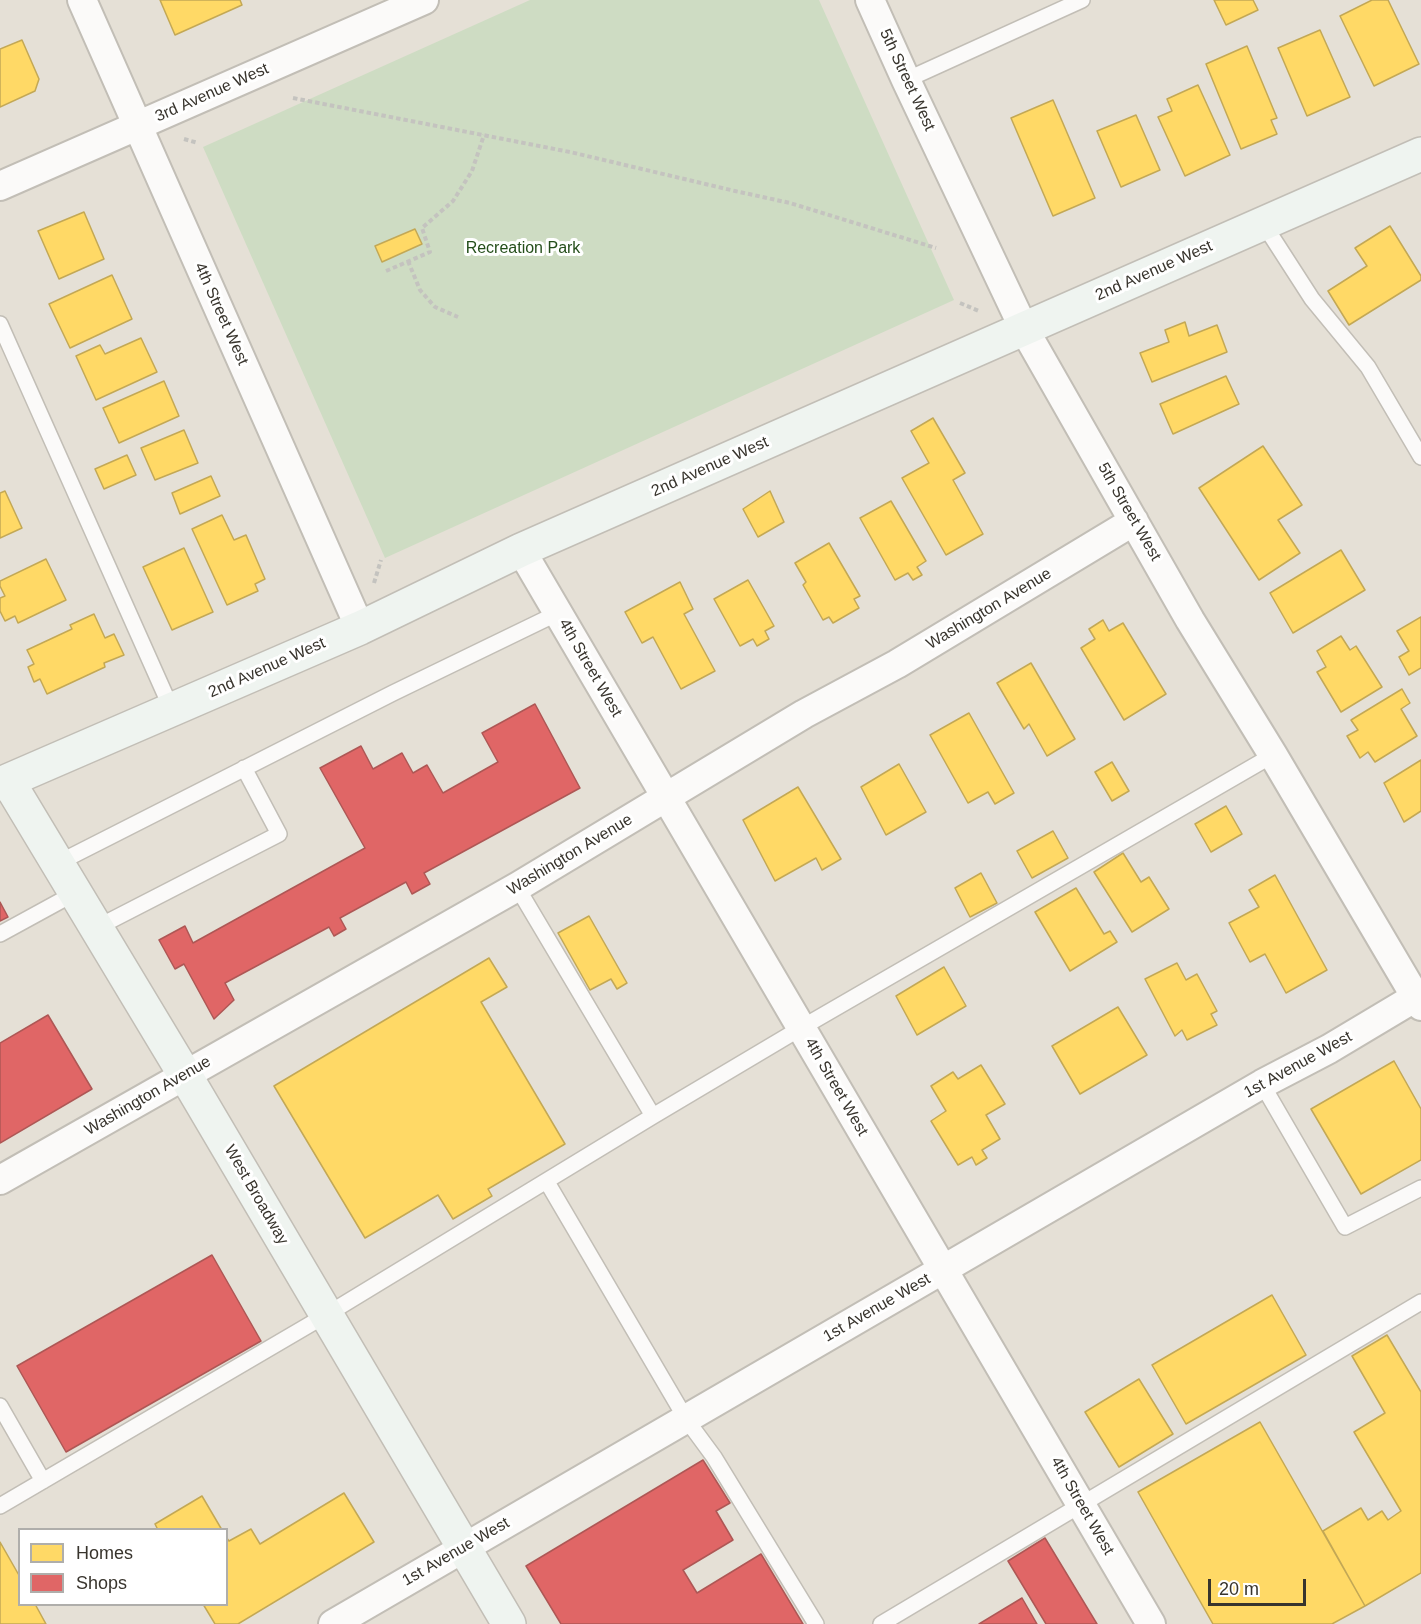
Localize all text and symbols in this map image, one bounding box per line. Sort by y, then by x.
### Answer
street label: 5th Street West [875,26,939,134]
street label: 3rd Avenue West [152,59,272,127]
street label: 2nd Avenue West [1093,237,1215,305]
park label: Recreation Park [466,239,580,259]
street label: 4th Street West [190,260,252,368]
street label: 2nd Avenue West [649,433,771,501]
street label: 5th Street West [1093,460,1165,564]
street label: Washington Avenue [923,564,1055,654]
street label: 4th Street West [554,616,626,720]
street label: 2nd Avenue West [206,634,328,702]
street label: Washington Avenue [504,810,636,900]
street label: 1st Avenue West [1241,1027,1355,1103]
street label: 4th Street West [800,1035,872,1139]
street label: Washington Avenue [82,1052,214,1140]
street label: West Broadway [220,1142,292,1248]
street label: 1st Avenue West [820,1270,934,1346]
street label: 4th Street West [1046,1454,1118,1558]
street label: 1st Avenue West [399,1514,513,1590]
legend [18,1528,228,1606]
text: Homes [76,1543,133,1563]
scale bar [1211,1567,1308,1605]
text: Shops [76,1573,127,1593]
text: 20 m [1219,1579,1259,1599]

